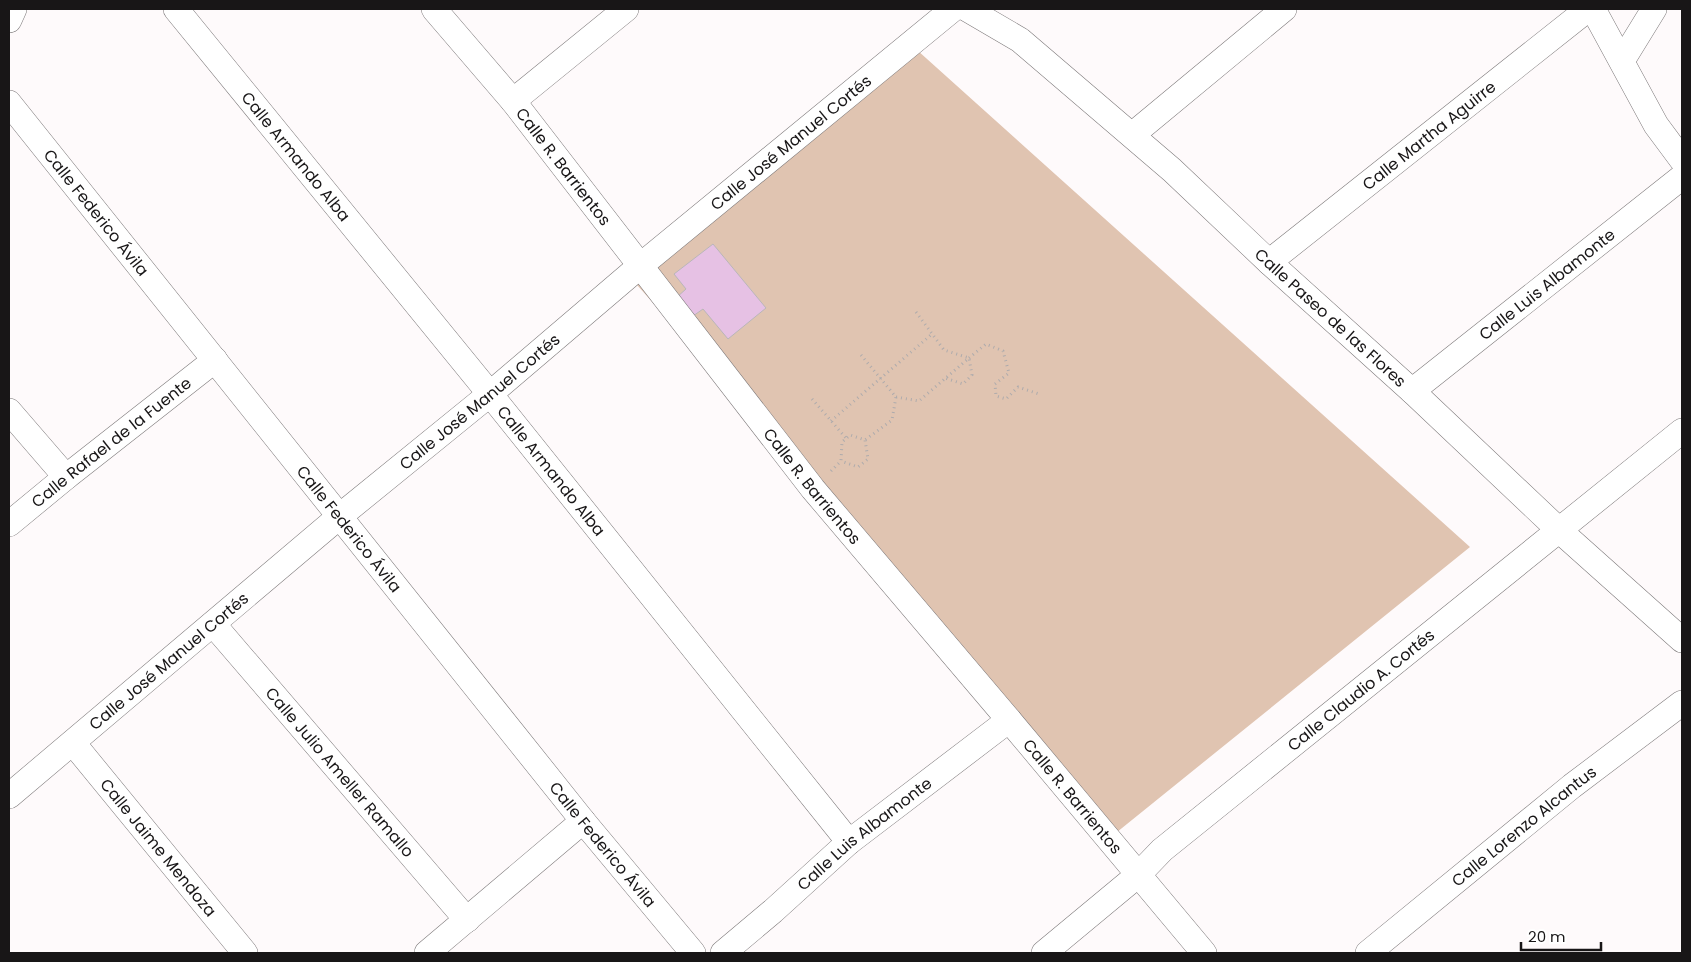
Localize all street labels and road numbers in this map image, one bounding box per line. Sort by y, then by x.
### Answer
street label: Calle José Manuel Cortés [705,69,876,215]
street label: Calle Martha Aguirre [1357,75,1501,195]
street label: Calle Armando Alba [236,86,356,226]
street label: Calle R. Barrientos [511,103,617,230]
street label: Calle Federico Ávila [39,144,154,281]
street label: Calle Luis Albamonte [1474,223,1620,345]
street label: Calle Paseo de las Flores [1250,243,1411,392]
street label: Calle José Manuel Cortés [394,328,565,475]
street label: Calle Rafael de la Fuente [26,371,196,513]
street label: Calle Armando Alba [492,400,611,541]
street label: Calle R. Barrientos [758,423,867,549]
street label: Calle Federico Ávila [291,460,407,597]
street label: Calle José Manuel Cortés [84,587,253,735]
street label: Calle Claudio A. Cortés [1282,623,1439,756]
street label: Calle Julio Ameller Ramallo [260,682,420,862]
street label: Calle R. Barrientos [1018,734,1128,859]
street label: Calle Lorenzo Alcantus [1446,760,1601,892]
street label: Calle Luis Albamonte [792,771,936,896]
street label: Calle Jaime Mendoza [95,773,222,921]
street label: Calle Federico Ávila [544,777,662,912]

